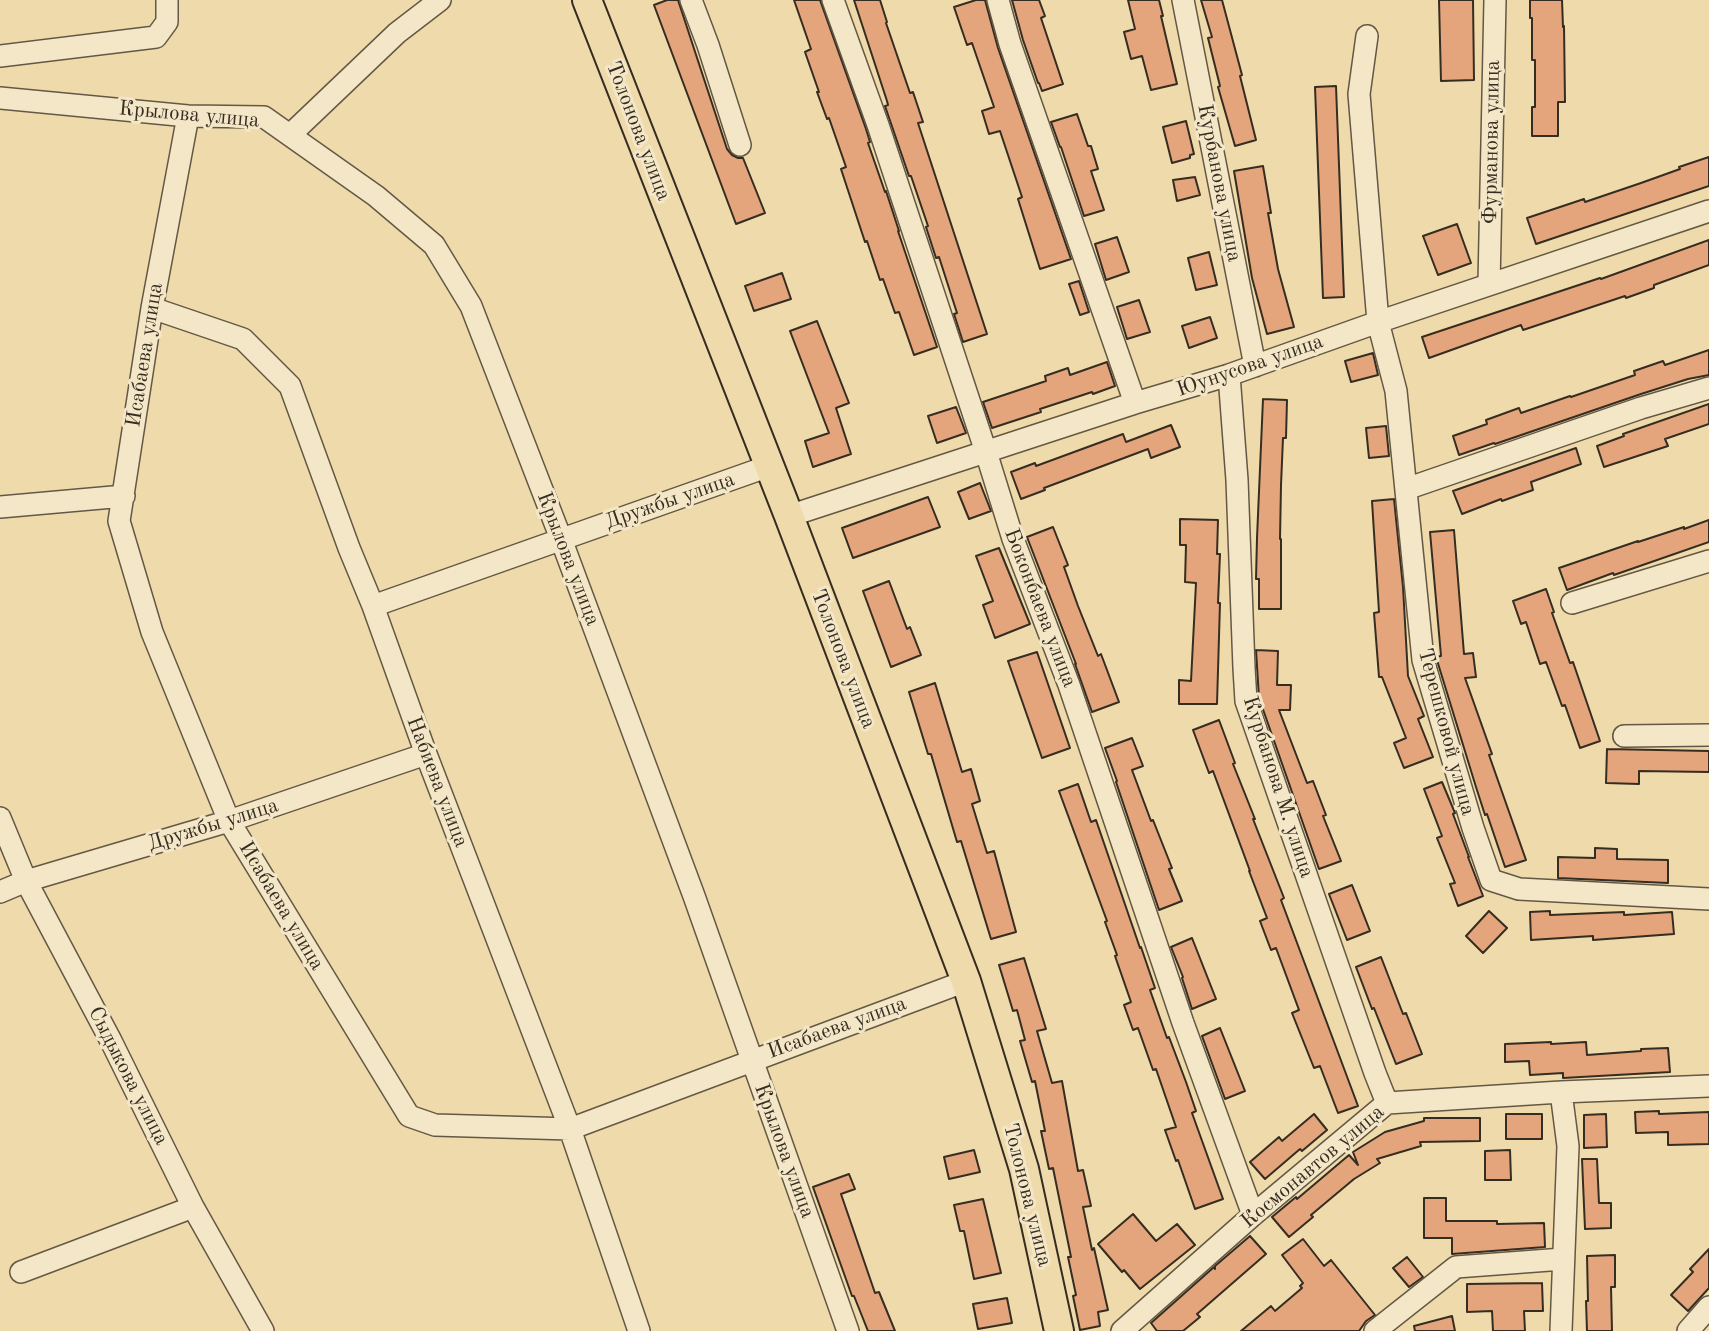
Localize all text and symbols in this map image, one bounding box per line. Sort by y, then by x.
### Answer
street label: Толонова улица [600,58,676,204]
street label: Фурманова улица [1478,60,1506,224]
street label: Крылова улица [118,96,260,134]
street label: Курбанова улица [1191,102,1247,264]
street label: Исабаева улица [121,281,169,429]
street label: Юунусова улица [1173,329,1327,403]
street label: Дружбы улица [602,467,738,535]
street label: Крылова улица [531,489,605,629]
street label: Боконбаева улица [998,525,1082,691]
street label: Толонова улица [805,586,881,732]
street label: Терешковой улица [1412,646,1480,818]
street label: Курбанова М. улица [1237,693,1319,881]
street label: Набиева улица [400,713,474,851]
street label: Дружбы улица [145,793,281,857]
street label: Исабаева улица [233,837,329,975]
street label: Исабаева улица [764,991,910,1065]
street label: Сыдыкова улица [82,1003,174,1149]
street label: Крылова улица [748,1080,820,1222]
street label: Космонавтов улица [1236,1100,1390,1234]
street label: Толонова улица [997,1121,1057,1269]

